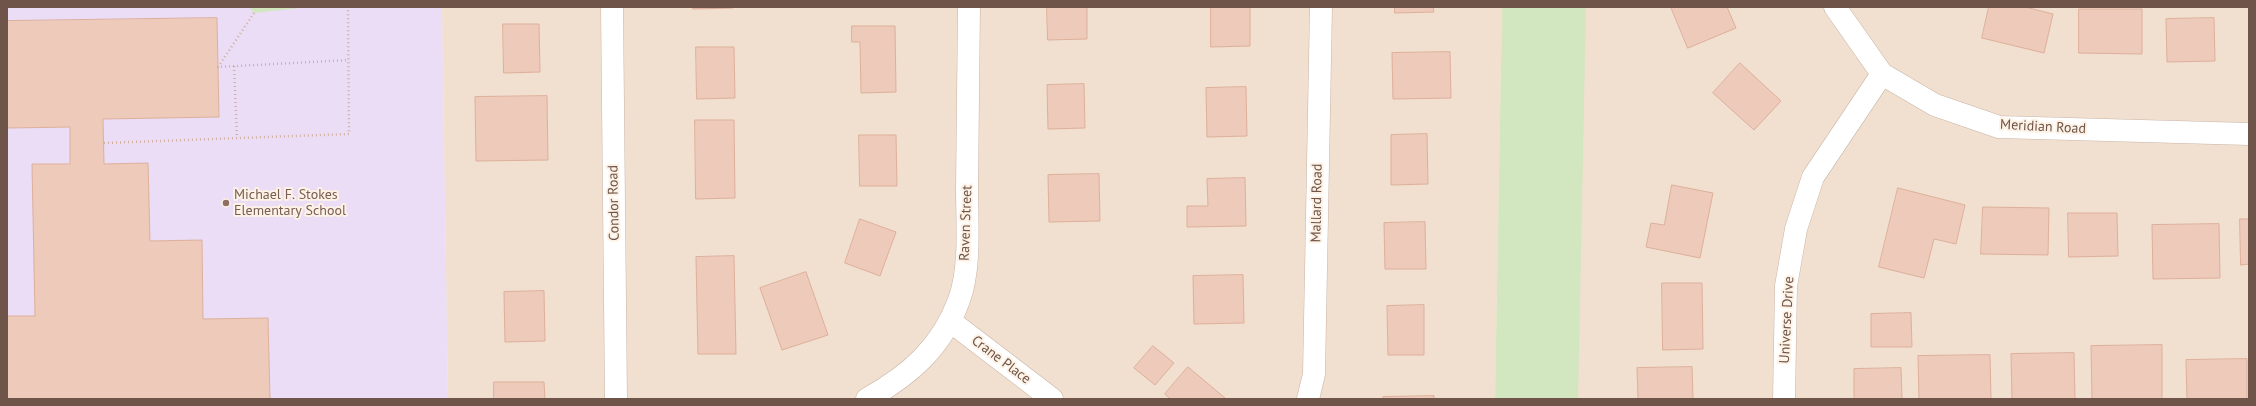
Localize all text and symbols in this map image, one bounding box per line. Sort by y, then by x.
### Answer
street label: Meridian Road [2000,116,2086,138]
street label: Mallard Road [1308,163,1326,243]
street label: Condor Road [605,165,623,241]
street label: Raven Street [956,185,976,261]
place label: Michael F. Stokes Elementary School [234,187,346,220]
marker: Michael F. Stokes Elementary School [221,198,231,208]
street label: Universe Drive [1776,276,1798,364]
street label: Crane Place [968,332,1034,388]

